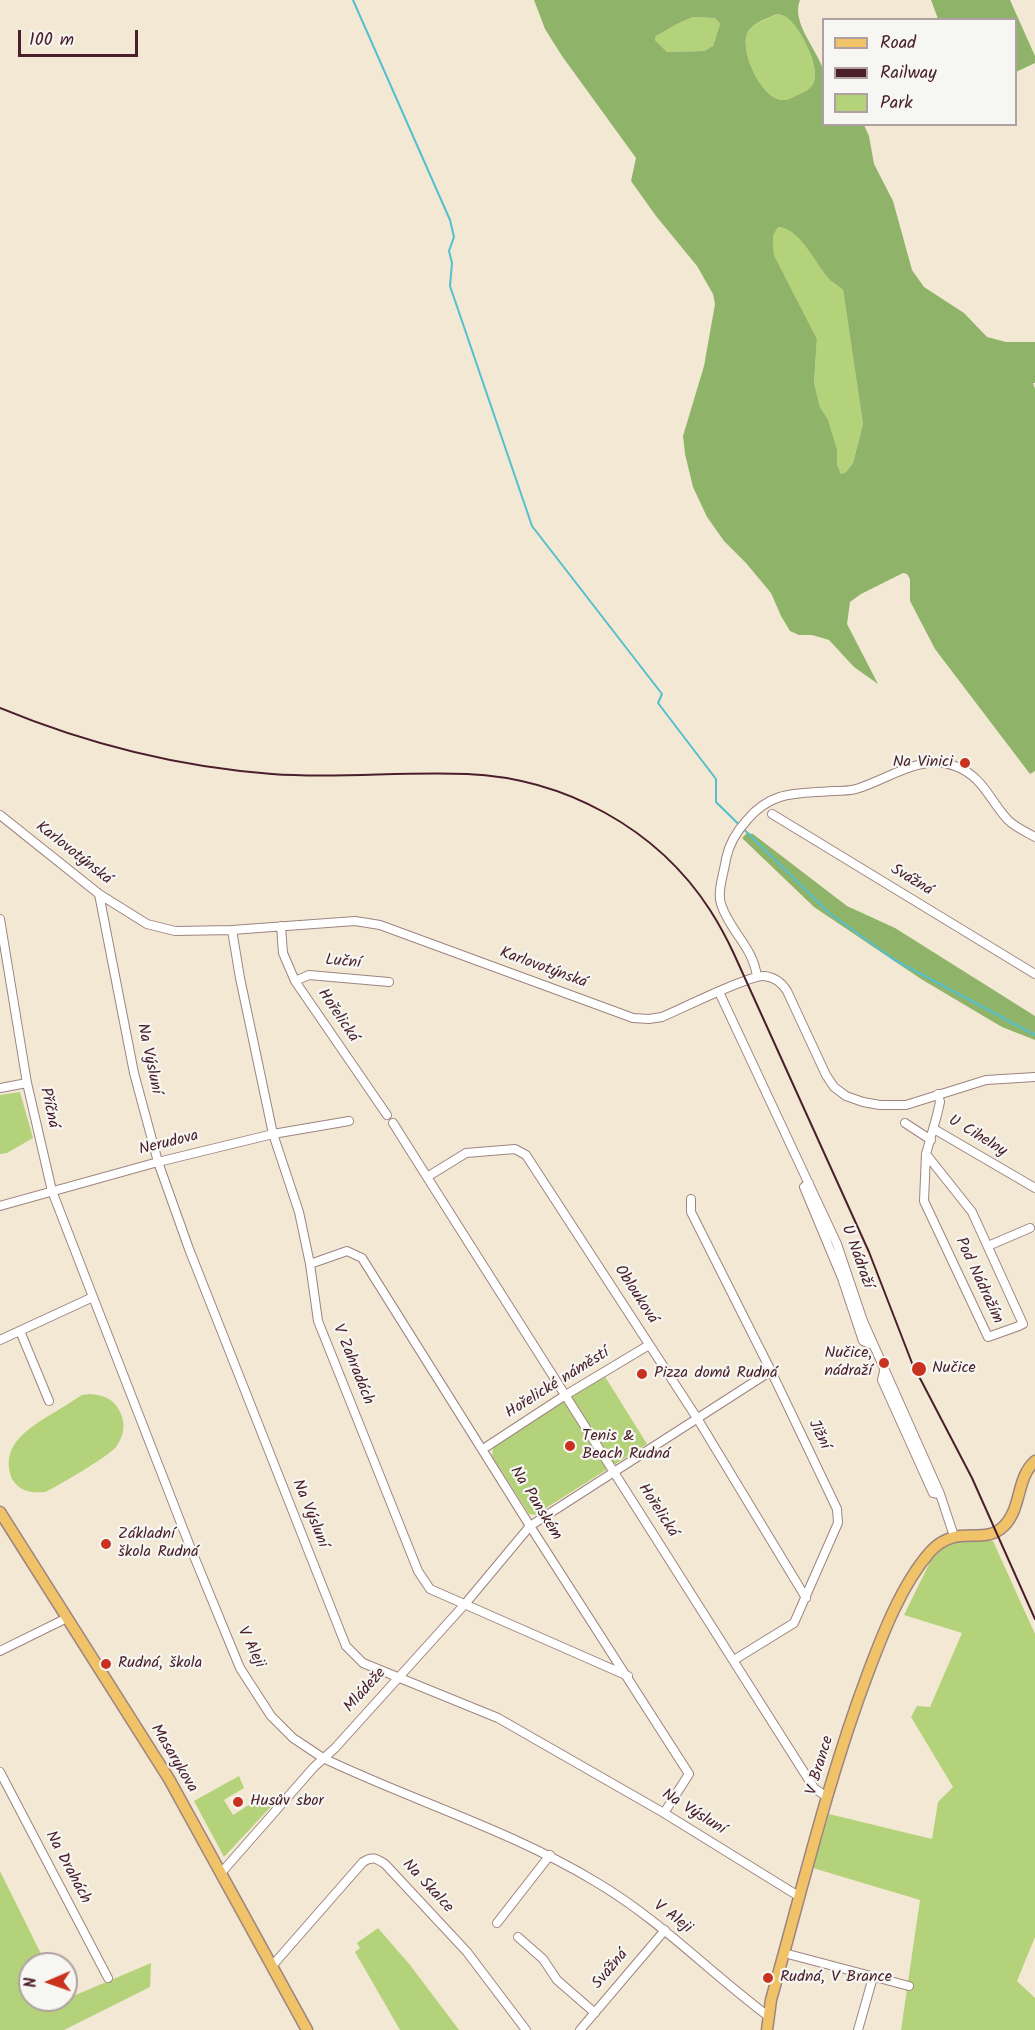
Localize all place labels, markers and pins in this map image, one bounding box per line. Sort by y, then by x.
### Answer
place label: Na Vinici [893,753,953,773]
marker: Na Vinici [958,756,972,770]
place label: Nučice, nádraží [824,1344,872,1382]
marker: Nučice, nádraží [877,1356,891,1370]
place label: Nučice [932,1359,976,1379]
marker: Nučice [910,1360,928,1378]
place label: Pizza domů Rudná [654,1364,778,1384]
marker: Pizza domů Rudná [635,1367,649,1381]
place label: Tenis & Beach Rudná [582,1427,670,1465]
marker: Tenis & Beach Rudná [563,1439,577,1453]
place label: Základní škola Rudná [118,1525,199,1563]
marker: Základní škola Rudná [99,1537,113,1551]
place label: Rudná, škola [118,1654,202,1674]
marker: Rudná, škola [99,1657,113,1671]
place label: Husův sbor [250,1792,324,1812]
marker: Husův sbor [231,1795,245,1809]
place label: Rudná, V Brance [780,1968,892,1988]
marker: Rudná, V Brance [761,1971,775,1985]

